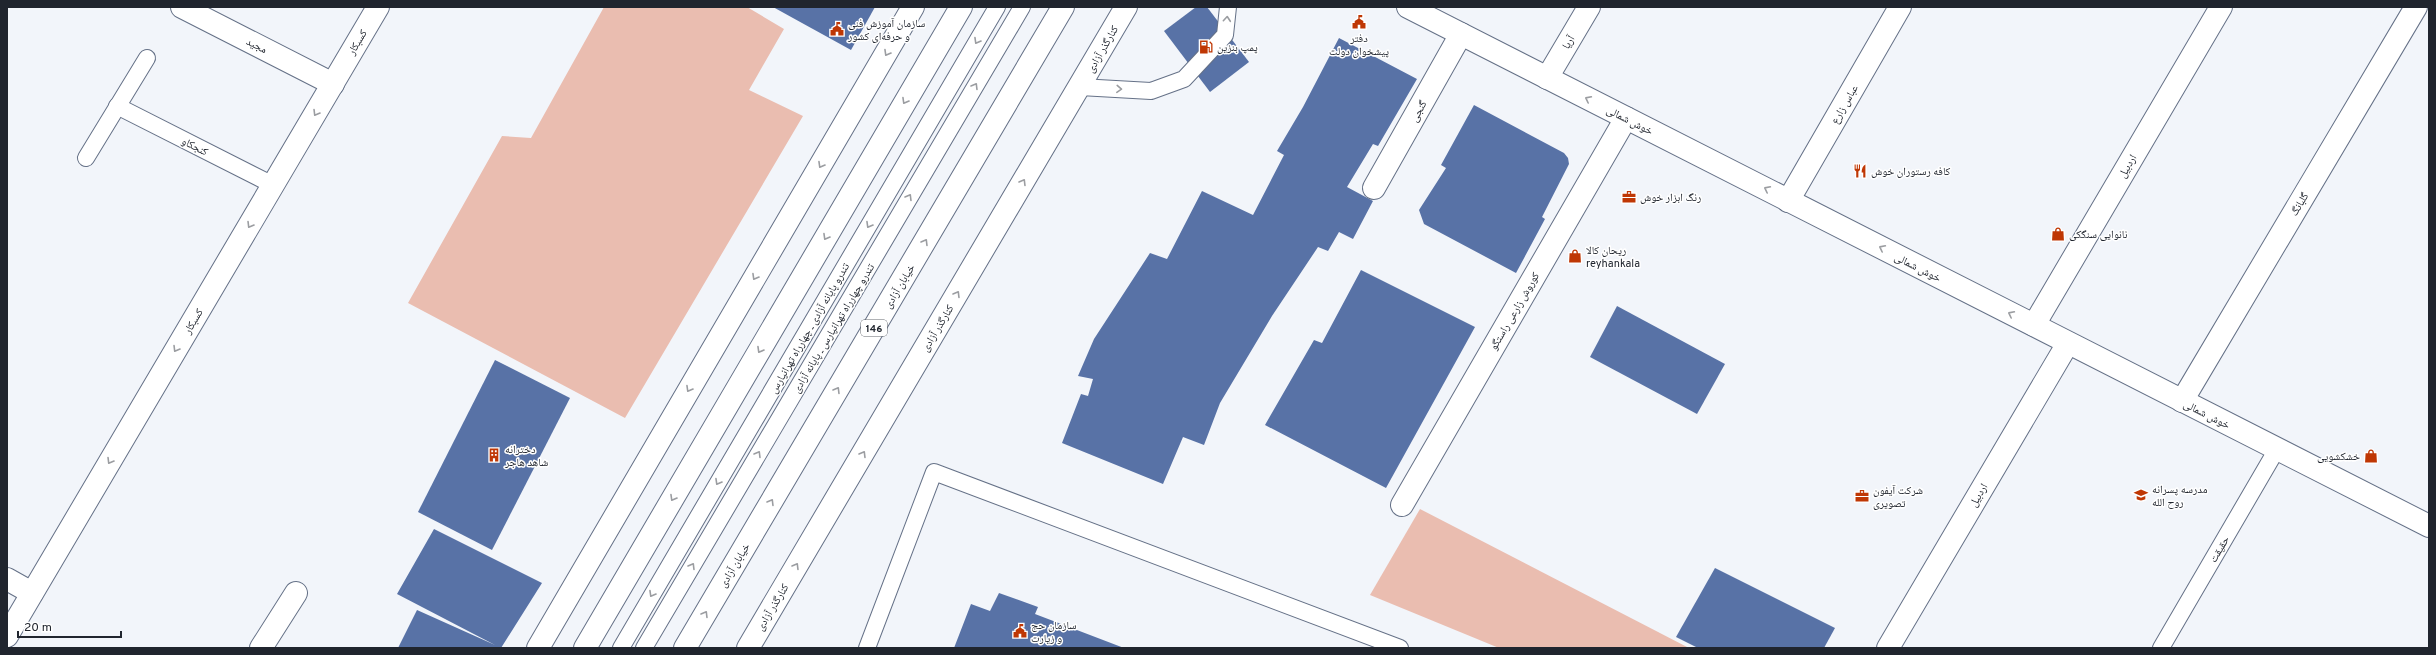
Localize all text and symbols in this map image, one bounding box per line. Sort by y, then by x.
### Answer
public building icon: دفتر پیشخوان دولت [1351,14,1367,30]
one-way arrow [1222,16,1231,22]
place label: سازمان آموزش فنی و حرفه‌ای کشور [847,17,925,44]
public building icon: سازمان آموزش فنی و حرفه‌ای کشور [829,21,845,37]
street label: کنارگذر آزادی [1084,23,1122,76]
street label: کسبکار [344,27,371,59]
place label: دفتر پیشخوان دولت [1329,32,1389,59]
street label: آریا [1559,33,1578,52]
street label: مجید [244,35,269,57]
one-way arrow [975,37,982,44]
fuel station icon: پمپ بنزین [1198,39,1214,55]
place label: پمپ بنزین [1217,41,1258,55]
one-way arrow [884,49,891,56]
one-way arrow [971,82,978,90]
street label: عباس زارع [1828,82,1862,127]
one-way arrow [1116,85,1122,94]
one-way arrow [1585,96,1593,104]
one-way arrow [903,97,910,104]
street label: گنجی [1407,98,1431,125]
street label: خوش شمالی [1604,103,1655,139]
one-way arrow [313,109,320,116]
street label: کنجکاو [179,134,211,160]
street label: اردبیل [2116,152,2140,181]
one-way arrow [818,161,825,168]
restaurant icon: کافه رستوران خوش [1852,163,1868,179]
place label: کافه رستوران خوش [1871,165,1951,179]
one-way arrow [1019,179,1026,186]
one-way arrow [1763,187,1771,194]
office icon: رنگ ابزار خوش [1621,189,1637,205]
street label: گلبانگ [2287,190,2312,219]
place label: رنگ ابزار خوش [1640,191,1701,205]
one-way arrow [905,194,912,202]
one-way arrow [247,221,254,228]
one-way arrow [866,221,873,228]
shop icon: نانوایی سنگکی [2050,226,2066,242]
place label: نانوایی سنگکی [2069,228,2128,242]
one-way arrow [823,233,830,240]
one-way arrow [920,239,927,246]
place label: ریحان کالا reyhankala [1586,244,1640,271]
one-way arrow [1879,246,1887,253]
shop icon: ریحان کالا reyhankala [1567,248,1583,264]
street label: خوش شمالی [1892,250,1943,286]
street label: تندرو پایانه آزادی ـ چهارراه تهرانپارس [767,260,853,396]
street label: تندرو چهارراه تهرانپارس ـ پایانه آزادی [790,261,878,396]
street label: خیابان آزادی [881,262,919,311]
street label: کوروش زارعی راستگو [1487,270,1543,353]
one-way arrow [753,273,760,280]
one-way arrow [953,291,960,298]
street label: کنارگذر آزادی [918,302,958,355]
street label: کسبکار [180,306,207,338]
one-way arrow [2008,311,2015,318]
road number: 146 [861,320,887,336]
one-way arrow [174,345,181,352]
one-way arrow [757,346,764,353]
one-way arrow [687,385,694,392]
one-way arrow [833,387,840,395]
street label: خوش شمالی [2181,397,2232,433]
place label: دخترانه شاهد هاجر [504,443,548,470]
building icon: دخترانه شاهد هاجر [486,447,502,463]
shop icon: خشکشویی [2363,448,2379,464]
place label: خشکشویی [2317,450,2360,464]
one-way arrow [753,451,760,458]
one-way arrow [858,451,865,458]
one-way arrow [108,457,115,464]
one-way arrow [716,478,723,485]
street label: اردبیل [1967,481,1991,510]
place label: مدرسه پسرانه روح الله [2152,483,2207,510]
place label: شرکت آیفون تصویری [1873,484,1923,511]
school or university icon: مدرسه پسرانه روح الله [2133,487,2149,503]
office icon: شرکت آیفون تصویری [1854,488,1870,504]
one-way arrow [670,494,677,501]
one-way arrow [767,499,774,506]
street label: حقیقت [2207,534,2233,565]
street label: خیابان آزادی [716,541,754,590]
one-way arrow [687,563,694,570]
one-way arrow [792,563,799,570]
street label: کنارگذر آزادی [753,581,793,634]
one-way arrow [650,590,657,597]
one-way arrow [700,611,708,618]
scale bar [18,613,121,639]
place label: سازمان حج و زیارت [1031,619,1076,646]
text: 20 m [24,620,52,636]
public building icon: سازمان حج و زیارت [1012,623,1028,639]

